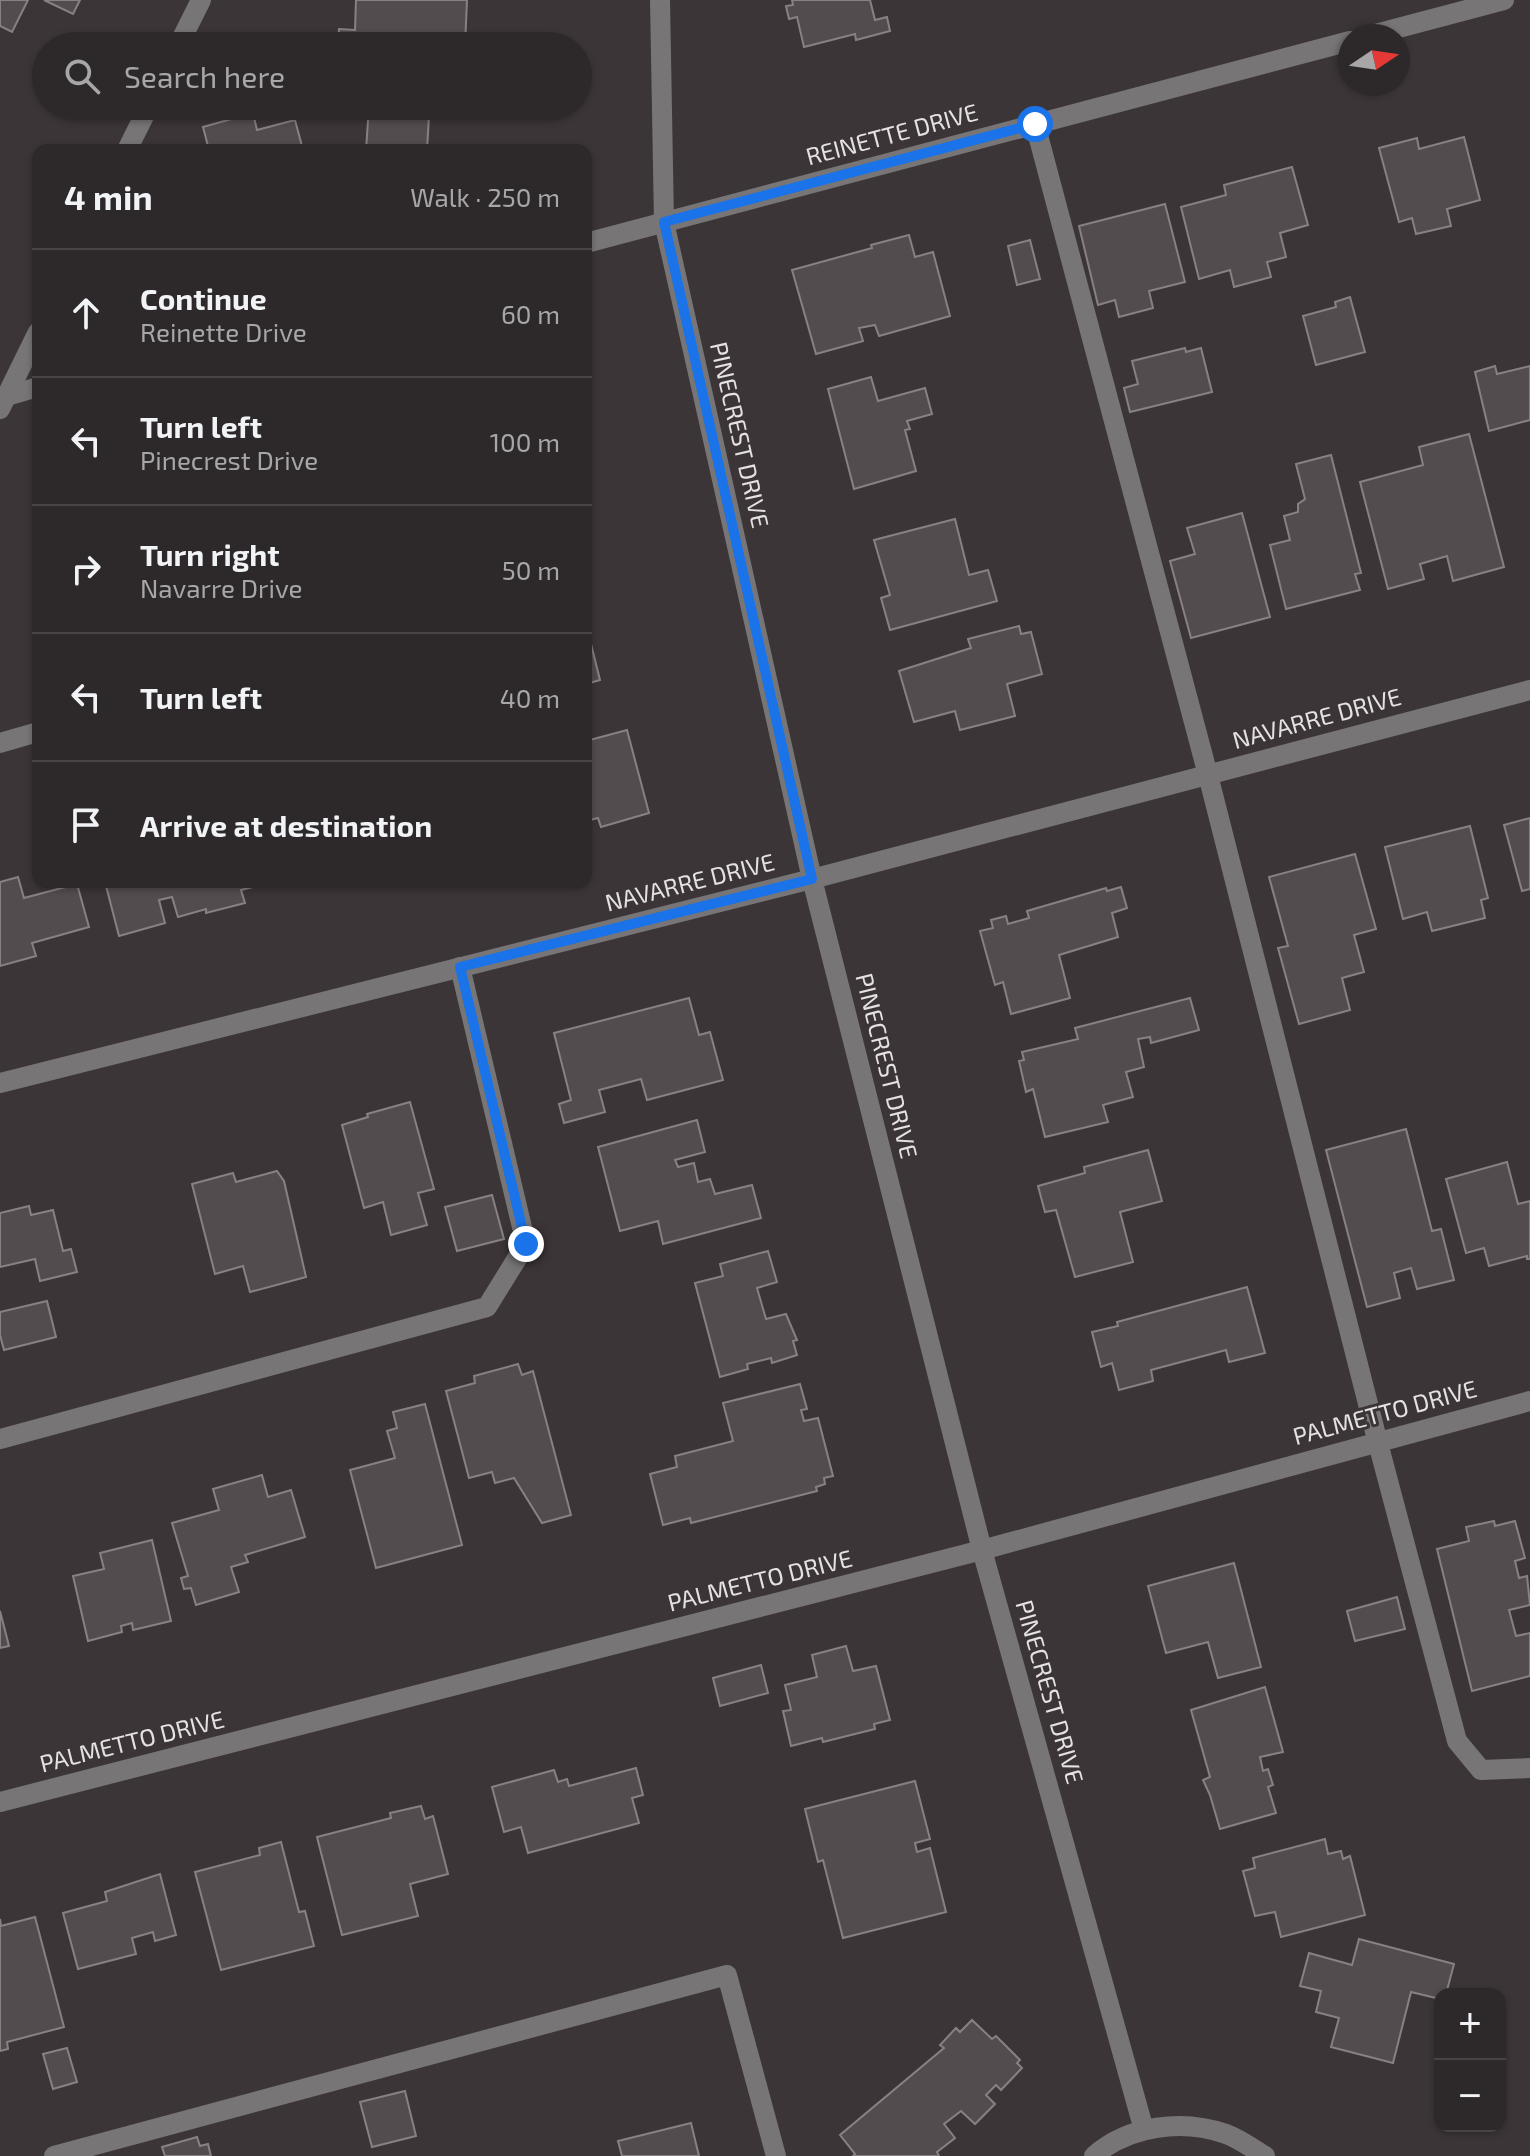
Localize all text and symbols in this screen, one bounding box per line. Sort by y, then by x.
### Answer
north arrow [1338,24,1410,96]
search box [32,32,592,120]
icon: search [60,54,104,98]
text: Search here [124,58,285,94]
street label: REINETTE DRIVE [803,97,981,170]
route start [1017,106,1053,142]
text: 4 min [64,176,153,217]
text: Walk · 250 m [410,181,560,212]
text: Continue [140,280,267,316]
icon: ahead [64,291,108,335]
text: 60 m [501,298,560,329]
text: Reinette Drive [140,316,307,347]
street label: PINECREST DRIVE [705,339,776,530]
text: Turn left [140,408,262,444]
icon: left [64,419,108,463]
text: 100 m [490,426,560,457]
text: Pinecrest Drive [140,444,318,475]
text: Turn right [140,536,280,572]
icon: right [64,547,108,591]
text: 50 m [502,554,560,585]
text: Navarre Drive [140,572,303,603]
icon: left [64,675,108,719]
text: Turn left [140,679,262,715]
street label: NAVARRE DRIVE [1229,681,1404,754]
text: 40 m [500,682,560,713]
icon: arrive [64,803,108,847]
text: Arrive at destination [140,807,432,843]
street label: NAVARRE DRIVE [602,847,777,917]
street label: PINECREST DRIVE [850,970,924,1161]
route end [508,1226,544,1262]
street label: PALMETTO DRIVE [1290,1373,1480,1450]
street label: PALMETTO DRIVE [664,1543,855,1616]
street label: PINECREST DRIVE [1010,1596,1091,1787]
street label: PALMETTO DRIVE [36,1704,227,1777]
map controls [1434,1988,1506,2132]
button: + [1434,1988,1506,2060]
button: − [1434,2060,1506,2132]

